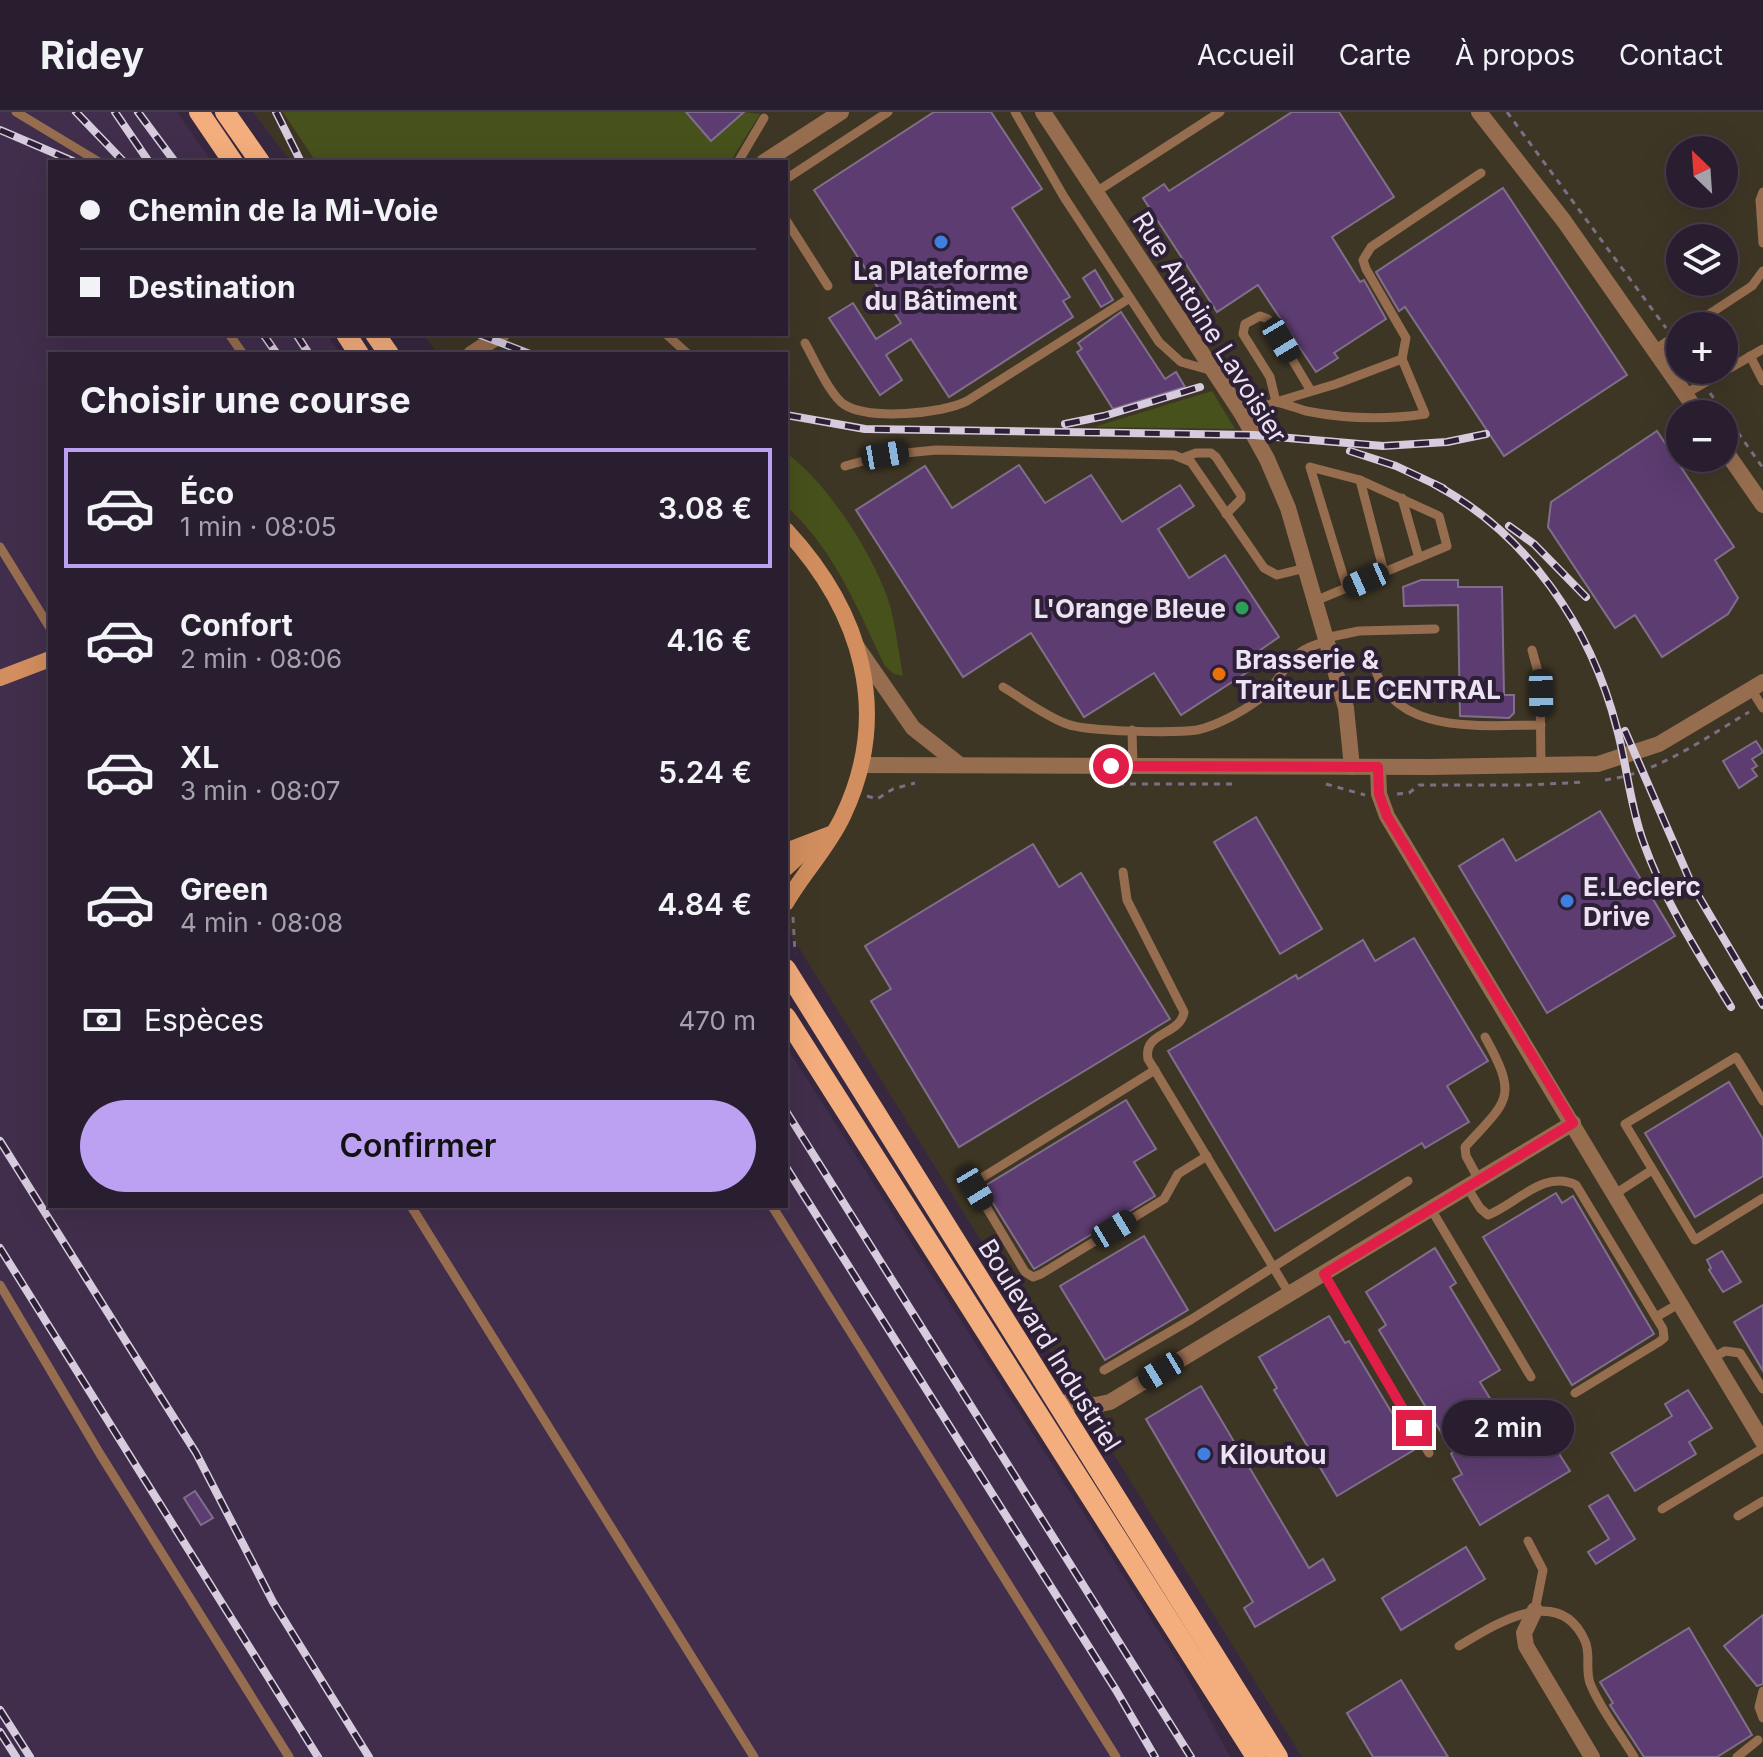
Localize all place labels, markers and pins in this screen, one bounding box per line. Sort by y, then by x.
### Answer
marker: La Plateforme du Bâtiment [932,233,950,251]
place label: La Plateforme du Bâtiment [853,255,1029,316]
place label: L'Orange Bleue [1034,593,1226,624]
marker: L'Orange Bleue [1233,599,1251,617]
place label: Brasserie & Traiteur LE CENTRAL [1235,644,1501,705]
marker: Brasserie & Traiteur LE CENTRAL [1210,665,1228,683]
place label: E.Leclerc Drive [1583,871,1701,932]
marker: E.Leclerc Drive [1558,892,1576,910]
place label: Kiloutou [1220,1439,1327,1470]
marker: Kiloutou [1195,1445,1213,1463]

